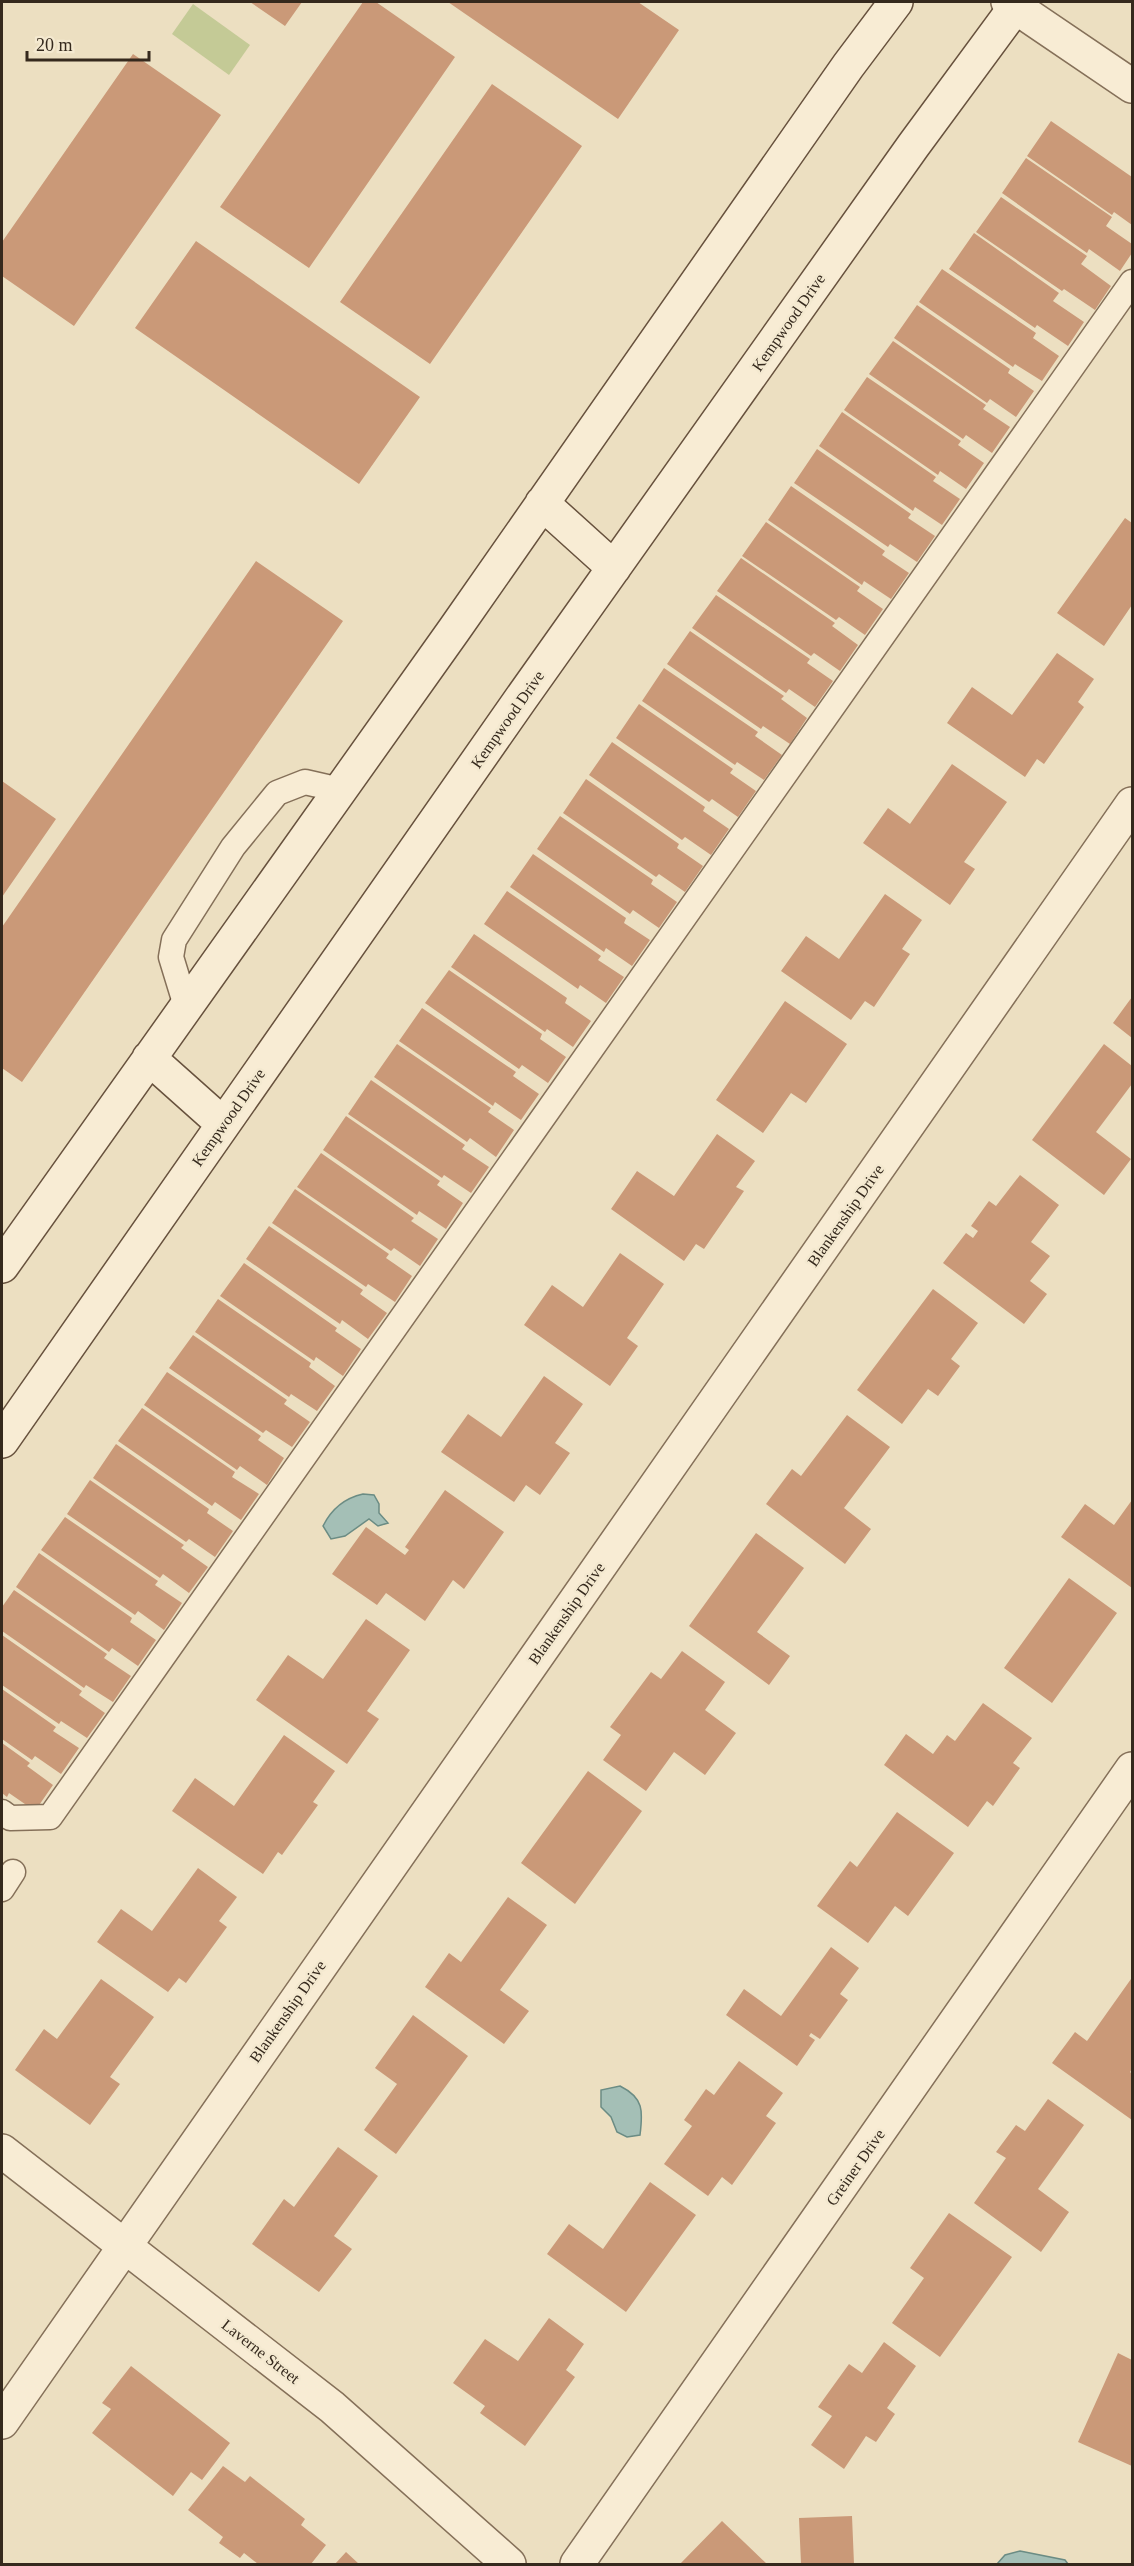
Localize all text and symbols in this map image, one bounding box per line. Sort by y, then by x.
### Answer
scale bar [27,24,148,62]
text: 20 m [36,35,73,55]
street label: Kempwood Drive [748,270,829,375]
street label: Kempwood Drive [467,667,548,772]
street label: Kempwood Drive [188,1065,269,1170]
street label: Blankenship Drive [804,1161,888,1270]
street label: Blankenship Drive [525,1559,609,1668]
street label: Blankenship Drive [246,1957,330,2066]
street label: Greiner Drive [823,2126,888,2209]
street label: Laverne Street [219,2316,303,2387]

